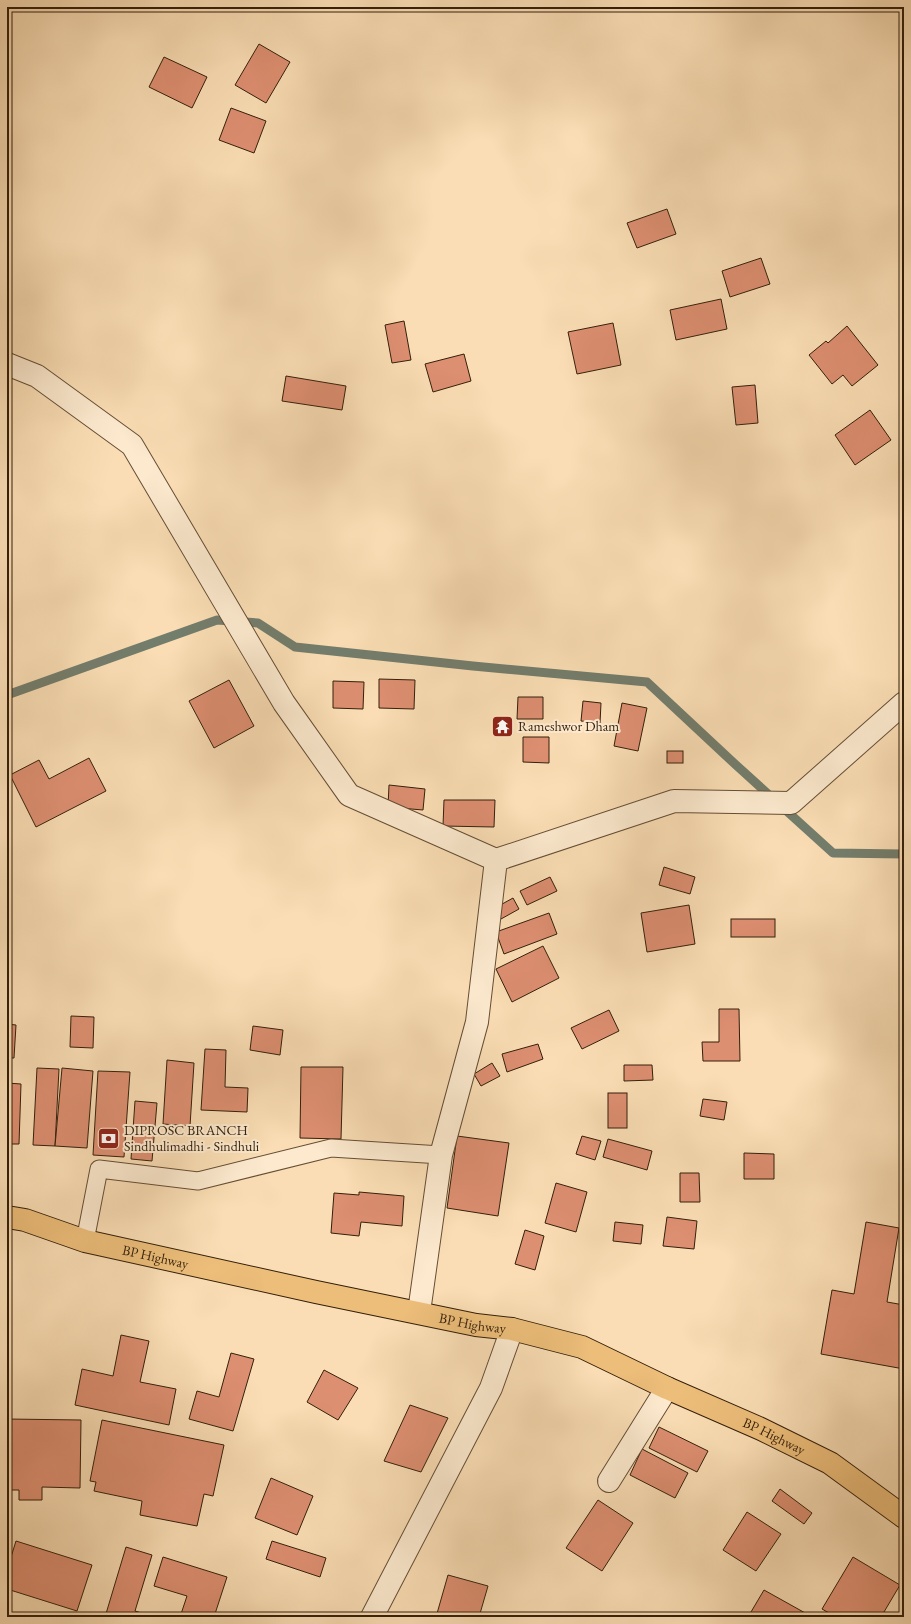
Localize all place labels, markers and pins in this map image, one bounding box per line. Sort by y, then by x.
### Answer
temple icon: Rameshwor Dham [489,713,515,739]
place label: Rameshwor Dham [518,717,619,735]
place label: DIPROSC BRANCH Sindhulimadhi - Sindhuli [124,1121,260,1155]
bank icon: DIPROSC BRANCH Sindhulimadhi - Sindhuli [95,1125,121,1151]

